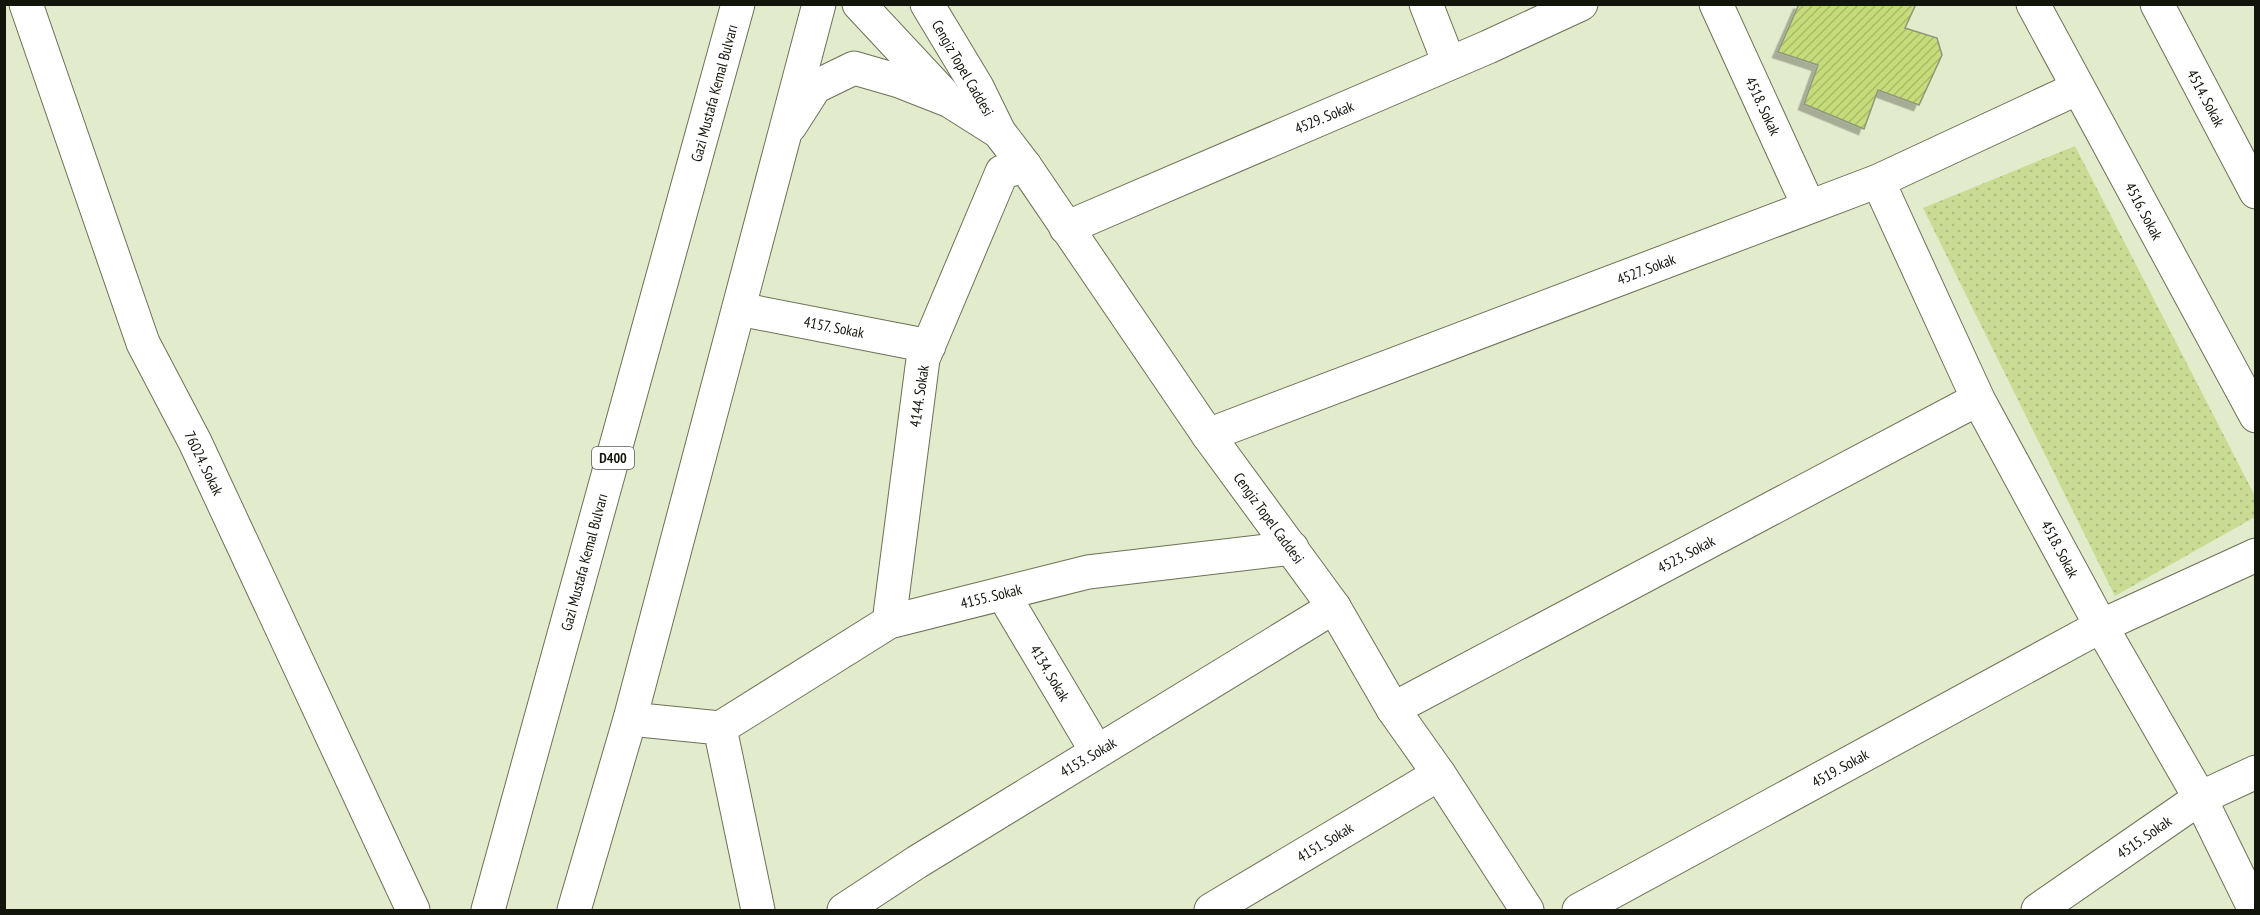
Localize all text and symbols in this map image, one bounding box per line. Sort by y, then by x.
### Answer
street label: Cengiz Topel Caddesi [928,16,998,120]
street label: Gazi Mustafa Kemal Bulvarı [687,22,741,164]
street label: 4514. Sokak [2183,66,2229,130]
street label: 4518. Sokak [1741,74,1785,138]
street label: 4529. Sokak [1292,96,1357,138]
street label: 4516. Sokak [2121,179,2167,243]
street label: 4527. Sokak [1614,249,1678,289]
street label: 4157. Sokak [802,312,866,342]
street label: 4144. Sokak [905,364,933,428]
street label: 76024. Sokak [180,428,228,498]
road number: D400 [592,447,634,469]
street label: Cengiz Topel Caddesi [1230,469,1308,567]
street label: Gazi Mustafa Kemal Bulvarı [557,491,611,633]
street label: 4518. Sokak [2037,517,2083,581]
street label: 4523. Sokak [1654,531,1718,577]
street label: 4155. Sokak [958,579,1024,613]
street label: 4134. Sokak [1026,641,1074,705]
street label: 4153. Sokak [1056,733,1120,781]
street label: 4519. Sokak [1808,744,1872,791]
street label: 4515. Sokak [2113,811,2175,863]
street label: 4151. Sokak [1293,818,1357,866]

